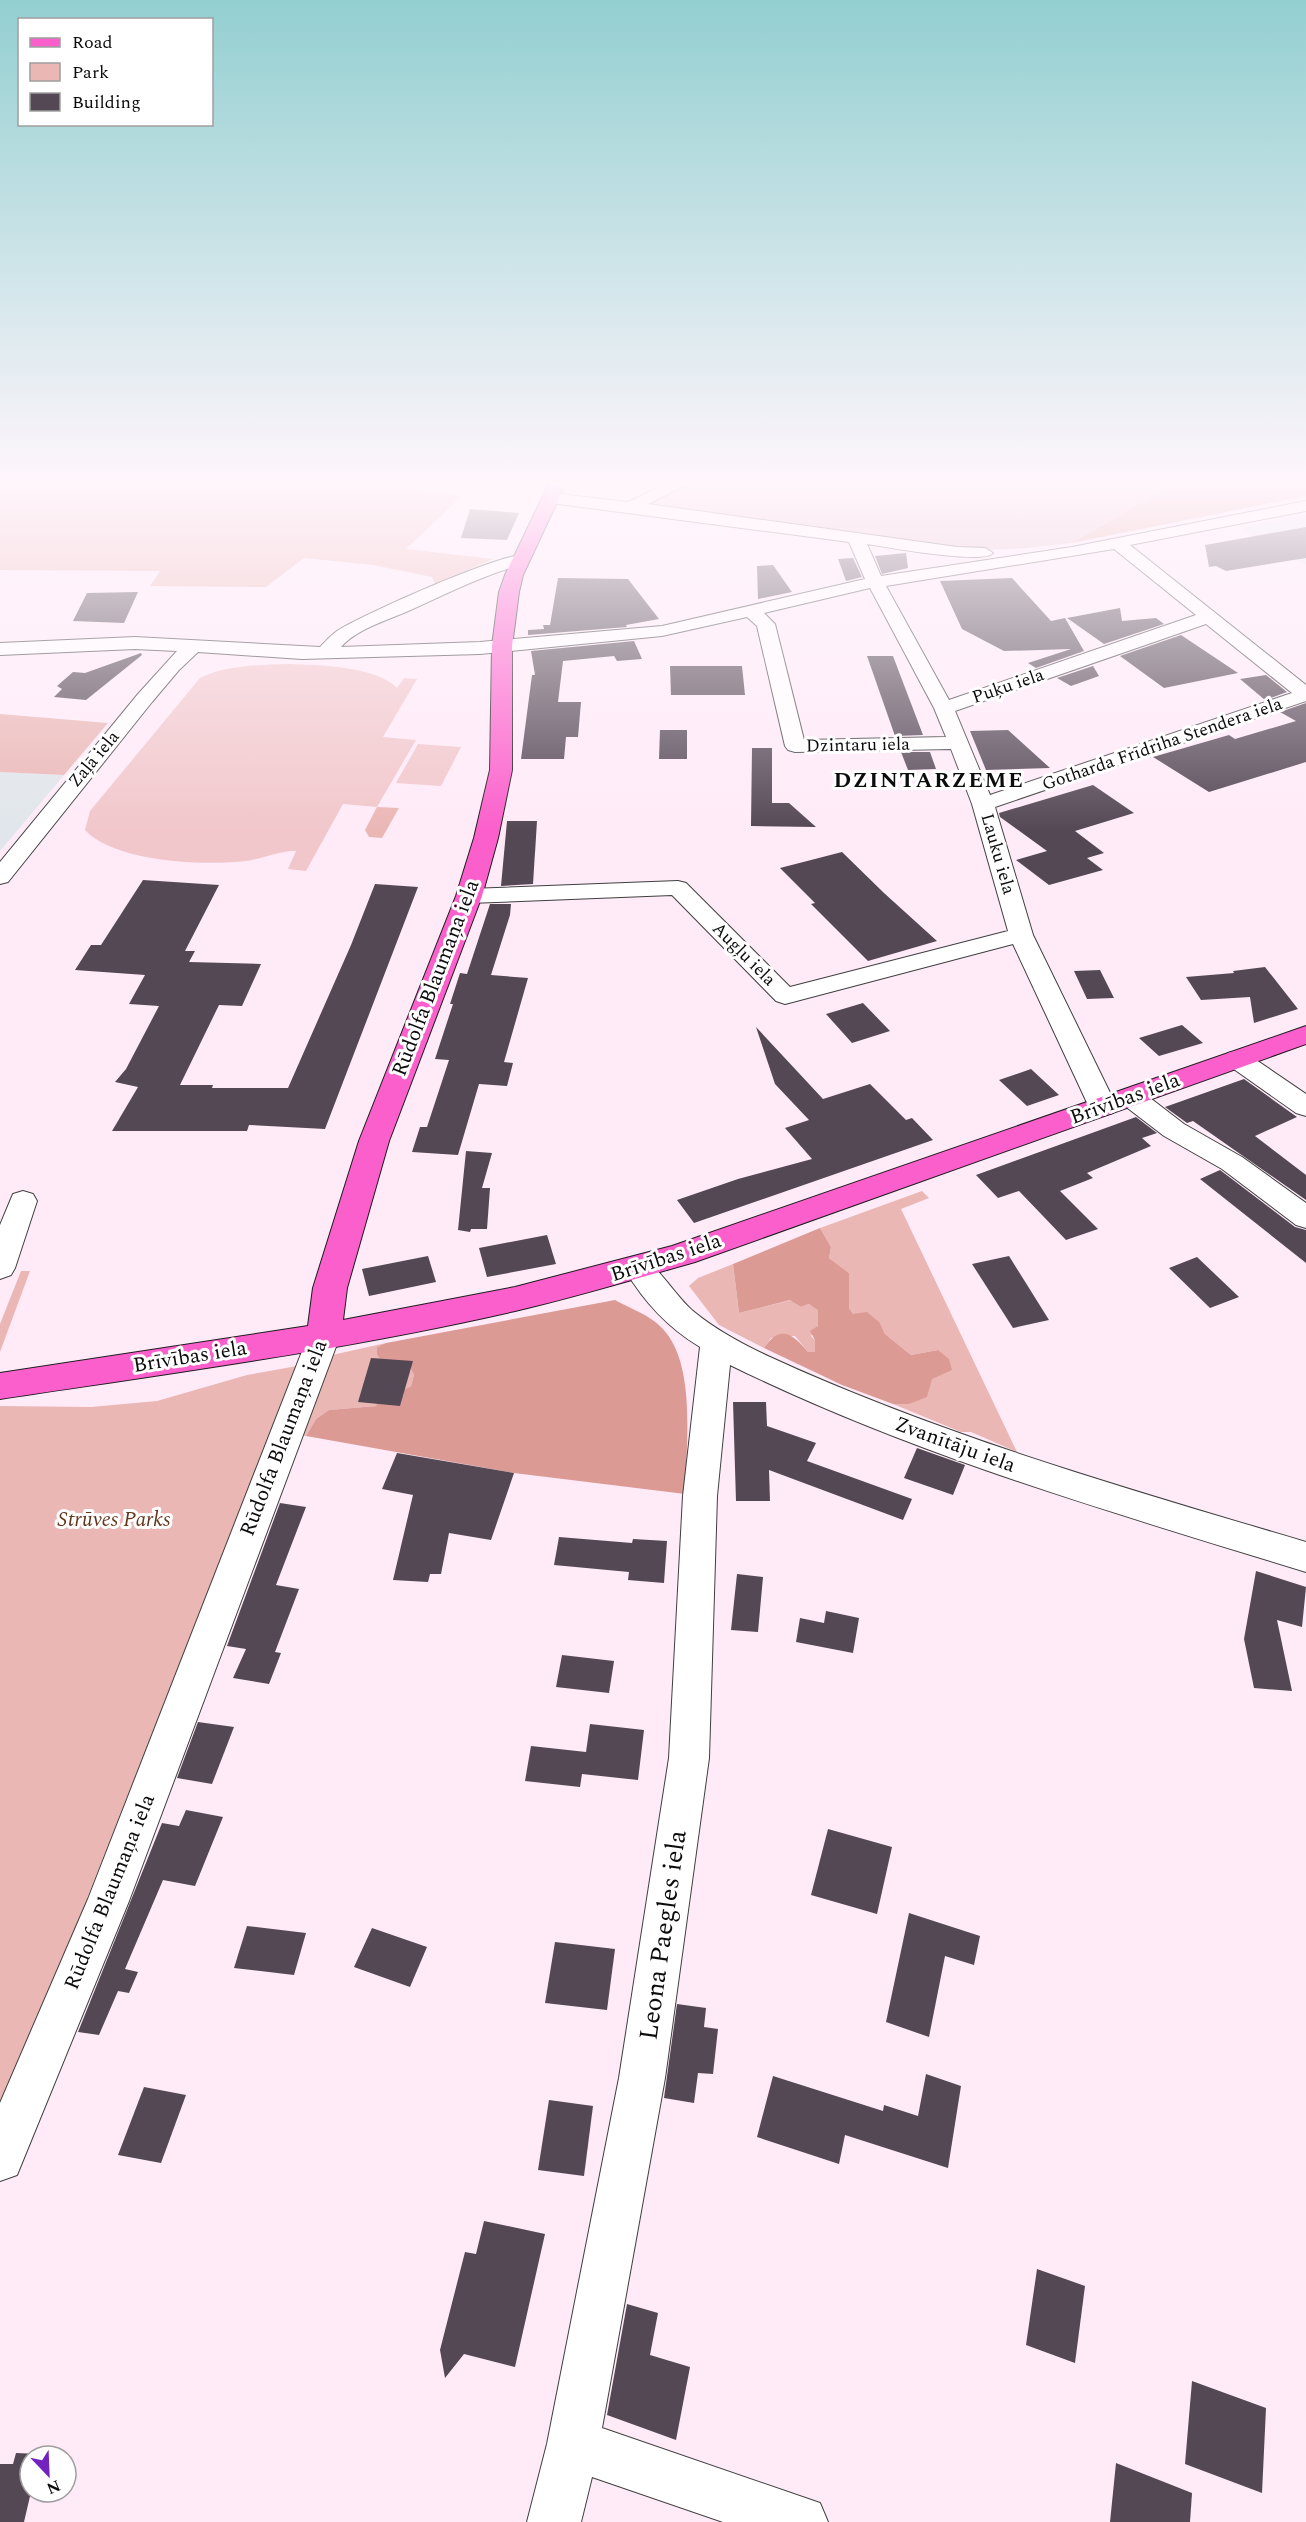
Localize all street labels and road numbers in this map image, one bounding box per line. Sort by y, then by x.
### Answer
street label: Puķu iela [968,661,1048,711]
street label: Gotharda Frīdriha Stendera iela [1038,690,1286,798]
street label: Zaļā iela [62,724,126,793]
street label: Dzintaru iela [806,731,910,759]
street label: Lauku iela [974,810,1022,898]
street label: Rūdolfa Blaumaņa iela [384,874,489,1081]
street label: Augļu iela [706,916,782,992]
street label: Brīvības iela [1065,1064,1185,1134]
street label: Brīvības iela [606,1225,726,1291]
street label: Brīvības iela [131,1332,250,1382]
street label: Rūdolfa Blaumaņa iela [232,1334,337,1541]
street label: Zvanītāju iela [890,1408,1021,1482]
street label: Rūdolfa Blaumaņa iela [56,1789,164,1995]
street label: Leona Paegles iela [628,1827,698,2043]

